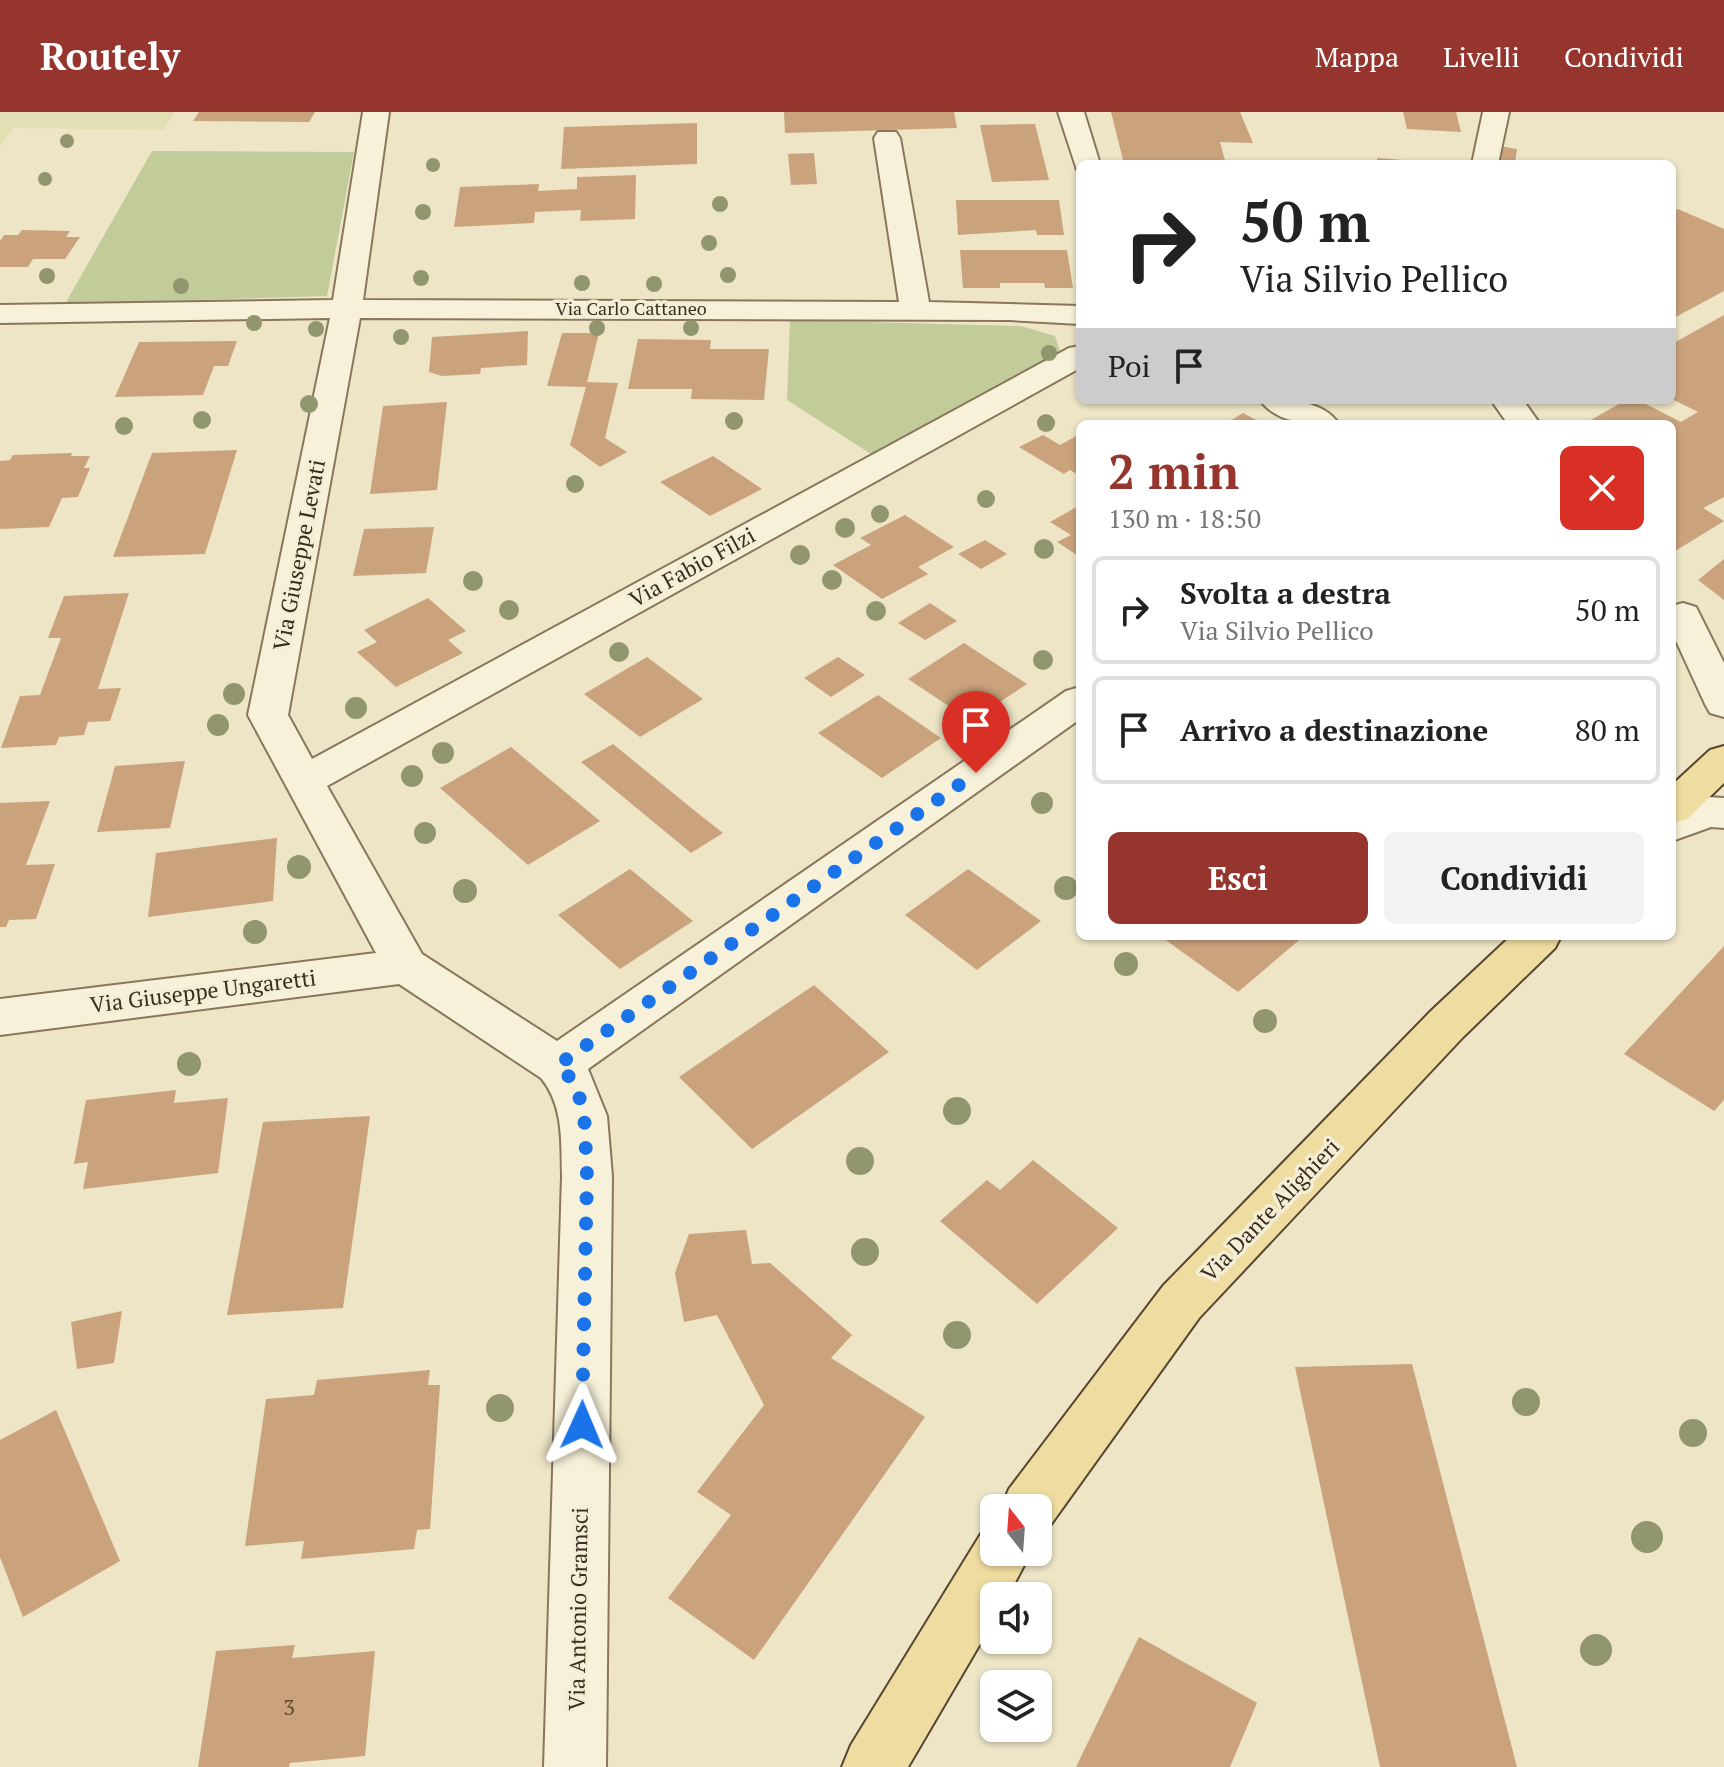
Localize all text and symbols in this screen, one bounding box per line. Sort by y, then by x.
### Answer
text: Routely [40,31,180,81]
text: Mappa [1315,38,1399,75]
text: Livelli [1443,38,1520,75]
text: Condividi [1564,38,1684,75]
text: 50 m [1240,184,1370,258]
icon: right [1108,192,1212,296]
text: Via Silvio Pellico [1240,255,1508,302]
street label: Via Carlo Cattaneo [555,296,707,320]
icon: arrive [1167,344,1211,388]
text: Poi [1108,346,1151,386]
text: 2 min [1108,439,1239,503]
button: close [1560,446,1644,530]
street label: Via Giuseppe Levati [266,457,331,653]
text: 130 m · 18:50 [1108,501,1261,535]
street label: Via Fabio Filzi [624,520,760,613]
text: Svolta a destra [1180,573,1391,613]
icon: right [1112,588,1156,632]
text: 50 m [1575,590,1640,630]
text: Via Silvio Pellico [1180,613,1374,647]
pin [942,691,1010,773]
icon: arrive [954,703,998,747]
icon: arrive [1112,708,1156,752]
text: Arrivo a destinazione [1180,710,1488,750]
text: 80 m [1575,710,1640,750]
button: Esci [1108,832,1368,924]
button: Condividi [1384,832,1644,924]
street label: Via Giuseppe Ungaretti [88,962,318,1019]
street label: Via Dante Alighieri [1194,1132,1345,1287]
position arrow [540,1383,624,1467]
north arrow [980,1494,1052,1566]
map controls [980,1494,1052,1742]
street label: Via Antonio Gramsci [561,1507,594,1711]
button: sound [980,1582,1052,1654]
button: layers [980,1670,1052,1742]
house number: 3 [283,1692,295,1721]

